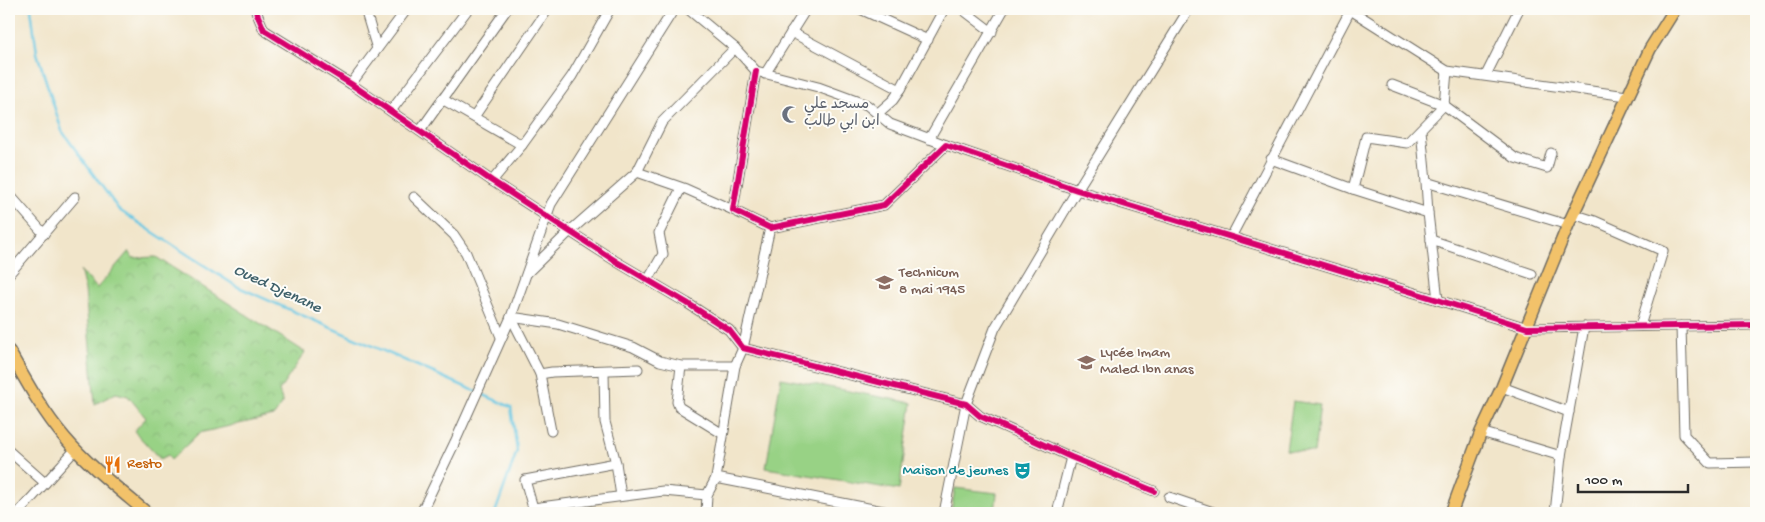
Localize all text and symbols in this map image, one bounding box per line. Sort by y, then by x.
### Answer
place label: مسجد علي ابن ابي طالب [804,96,880,133]
mosque icon: مسجد علي ابن ابي طالب [780,104,800,124]
water label: Oued Djenane [230,261,324,319]
place label: Technicum 8 mai 1945 [898,264,965,299]
school or university icon: Technicum 8 mai 1945 [875,272,895,292]
place label: Lycée Imam Maled Ibn anas [1100,344,1194,379]
school or university icon: Lycée Imam Maled Ibn anas [1076,352,1096,372]
restaurant icon: Resto [103,454,123,474]
place label: Resto [127,455,162,473]
theatre icon: Maison de jeunes [1012,461,1032,481]
place label: Maison de jeunes [902,462,1008,480]
scale bar [1578,462,1688,494]
text: 100 m [1584,472,1623,490]

